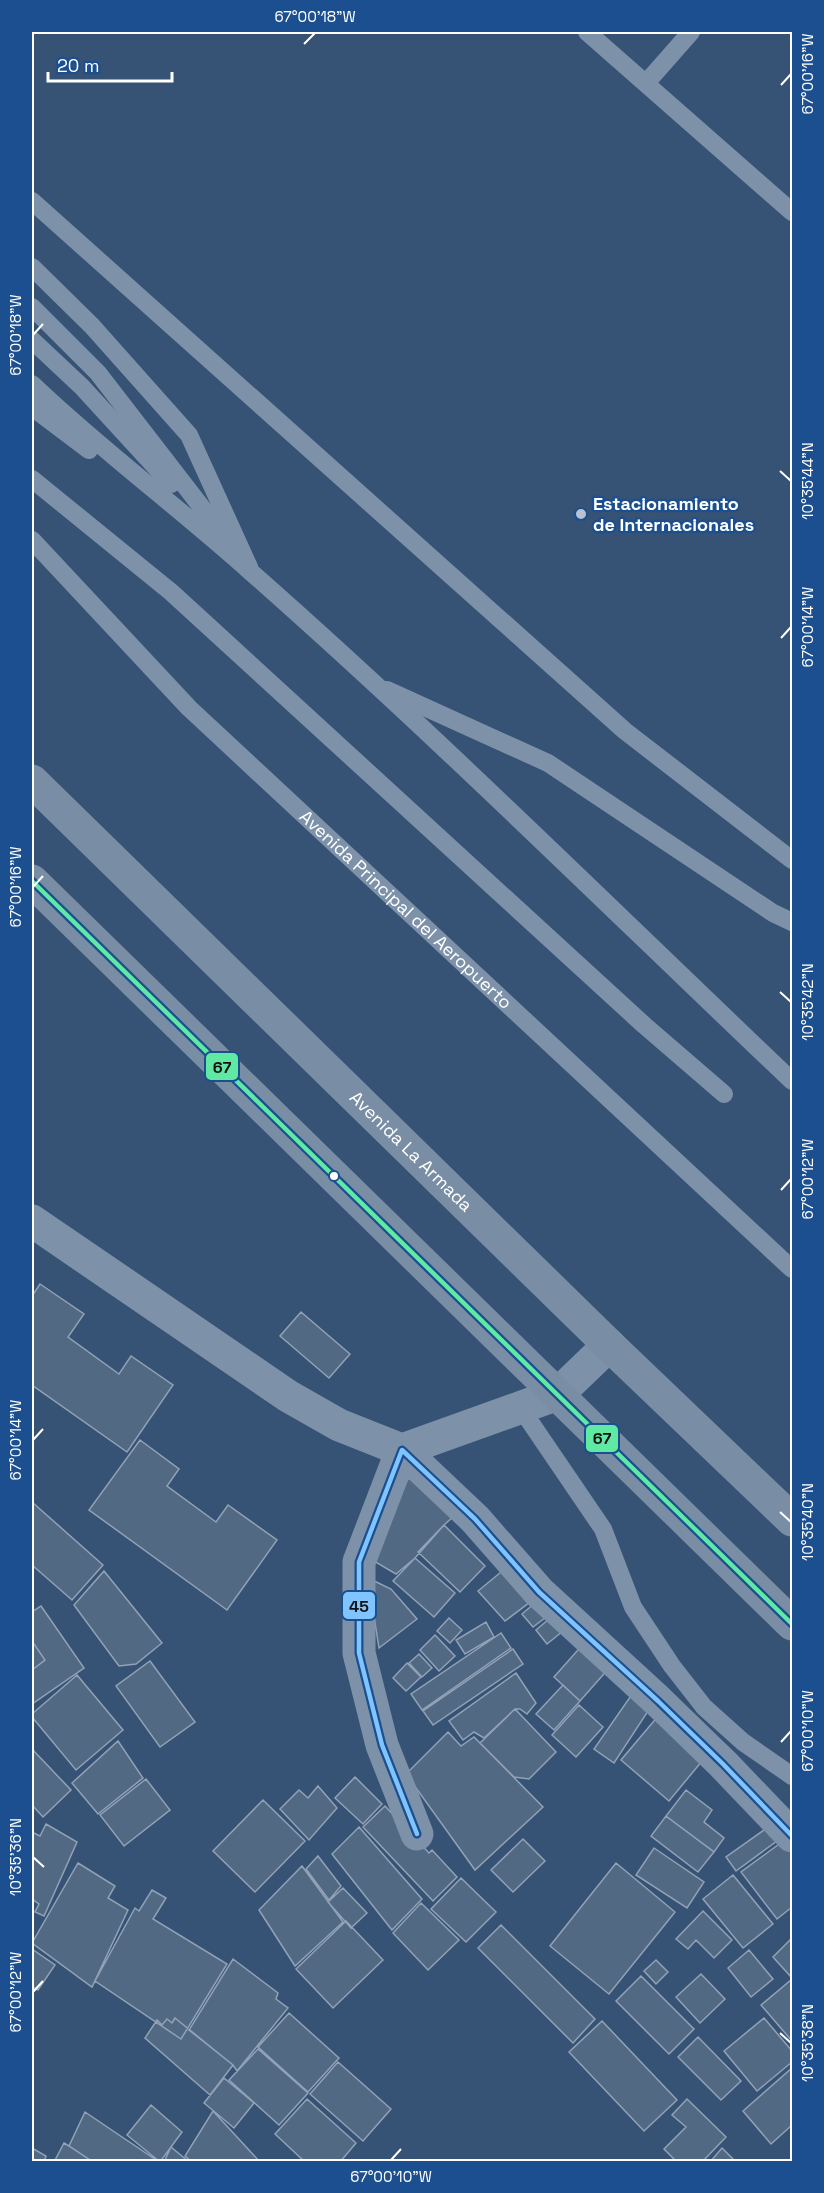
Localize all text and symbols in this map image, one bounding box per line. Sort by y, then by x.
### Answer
text: 67°00'18"W [274,7,356,26]
text: 67°00'16"W [798,33,817,115]
scale bar [48,45,172,83]
text: 20 m [57,54,100,77]
text: 67°00'18"W [6,294,25,376]
text: 10°35'44"N [798,442,817,520]
place label: Estacionamiento de Internacionales [593,492,754,536]
marker: Estacionamiento de Internacionales [574,507,588,521]
text: 67°00'14"W [798,587,817,667]
street label: Avenida Principal del Aeropuerto [295,805,517,1014]
text: 67°00'16"W [6,846,25,928]
text: 10°35'42"N [798,963,817,1041]
line badge: 67 [205,1052,239,1081]
text: 67 [213,1057,231,1078]
street label: Avenida La Armada [345,1086,478,1216]
text: 67°00'12"W [798,1139,817,1219]
unlabelled marker [328,1170,340,1182]
text: 67°00'14"W [6,1400,25,1480]
line badge: 67 [585,1424,619,1453]
text: 67 [593,1428,611,1449]
text: 10°35'40"N [798,1483,817,1561]
line badge: 45 [342,1591,376,1620]
text: 45 [349,1596,369,1617]
text: 67°00'10"W [798,1690,817,1772]
text: 10°35'36"N [6,1818,25,1896]
text: 67°00'12"W [6,1952,25,2032]
text: 10°35'38"N [798,2004,817,2082]
text: 67°00'10"W [350,2167,432,2186]

